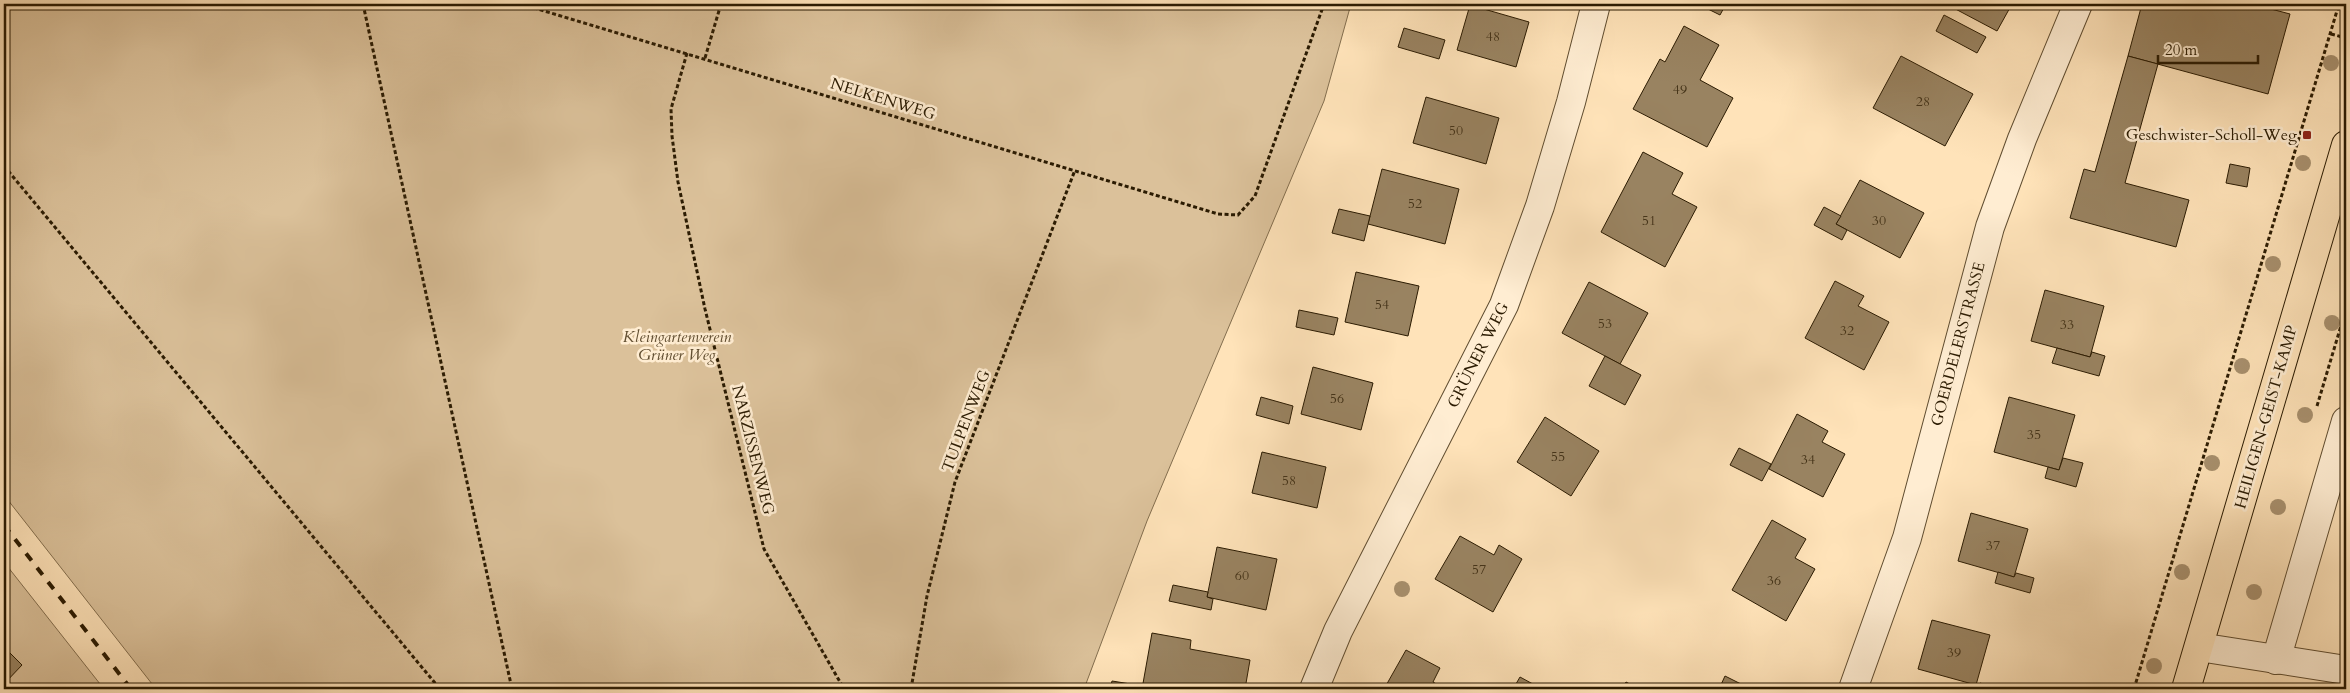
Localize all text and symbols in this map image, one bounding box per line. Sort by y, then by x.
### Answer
house number: 48 [1486,27,1500,46]
scale bar [2158,32,2258,64]
text: 20 m [2165,40,2197,60]
street label: NELKENWEG [828,73,939,126]
house number: 49 [1673,80,1687,99]
house number: 28 [1916,92,1930,111]
house number: 50 [1449,121,1463,140]
place label: Geschwister-Scholl-Weg [2126,124,2297,146]
marker: Geschwister-Scholl-Weg [2301,129,2313,141]
house number: 52 [1408,194,1422,213]
house number: 51 [1642,211,1656,230]
house number: 30 [1872,211,1886,230]
street label: GOERDELERSTRASSE [1925,259,1991,429]
house number: 54 [1375,295,1389,314]
street label: GRÜNER WEG [1442,298,1514,412]
house number: 53 [1598,314,1612,333]
house number: 33 [2060,315,2074,334]
house number: 32 [1840,321,1854,340]
street label: HEILIGEN-GEIST-KAMP [2229,323,2303,511]
park label: Kleingartenverein Grüner Weg [623,326,732,366]
street label: TULPENWEG [936,366,996,475]
street label: NARZISSENWEG [726,383,780,517]
house number: 56 [1330,389,1344,408]
house number: 35 [2027,425,2041,444]
house number: 55 [1551,447,1565,466]
house number: 34 [1801,450,1815,469]
house number: 58 [1282,471,1296,490]
house number: 37 [1986,536,2000,555]
house number: 57 [1472,560,1486,579]
house number: 60 [1235,566,1249,585]
house number: 36 [1767,571,1781,590]
house number: 39 [1947,643,1961,662]

